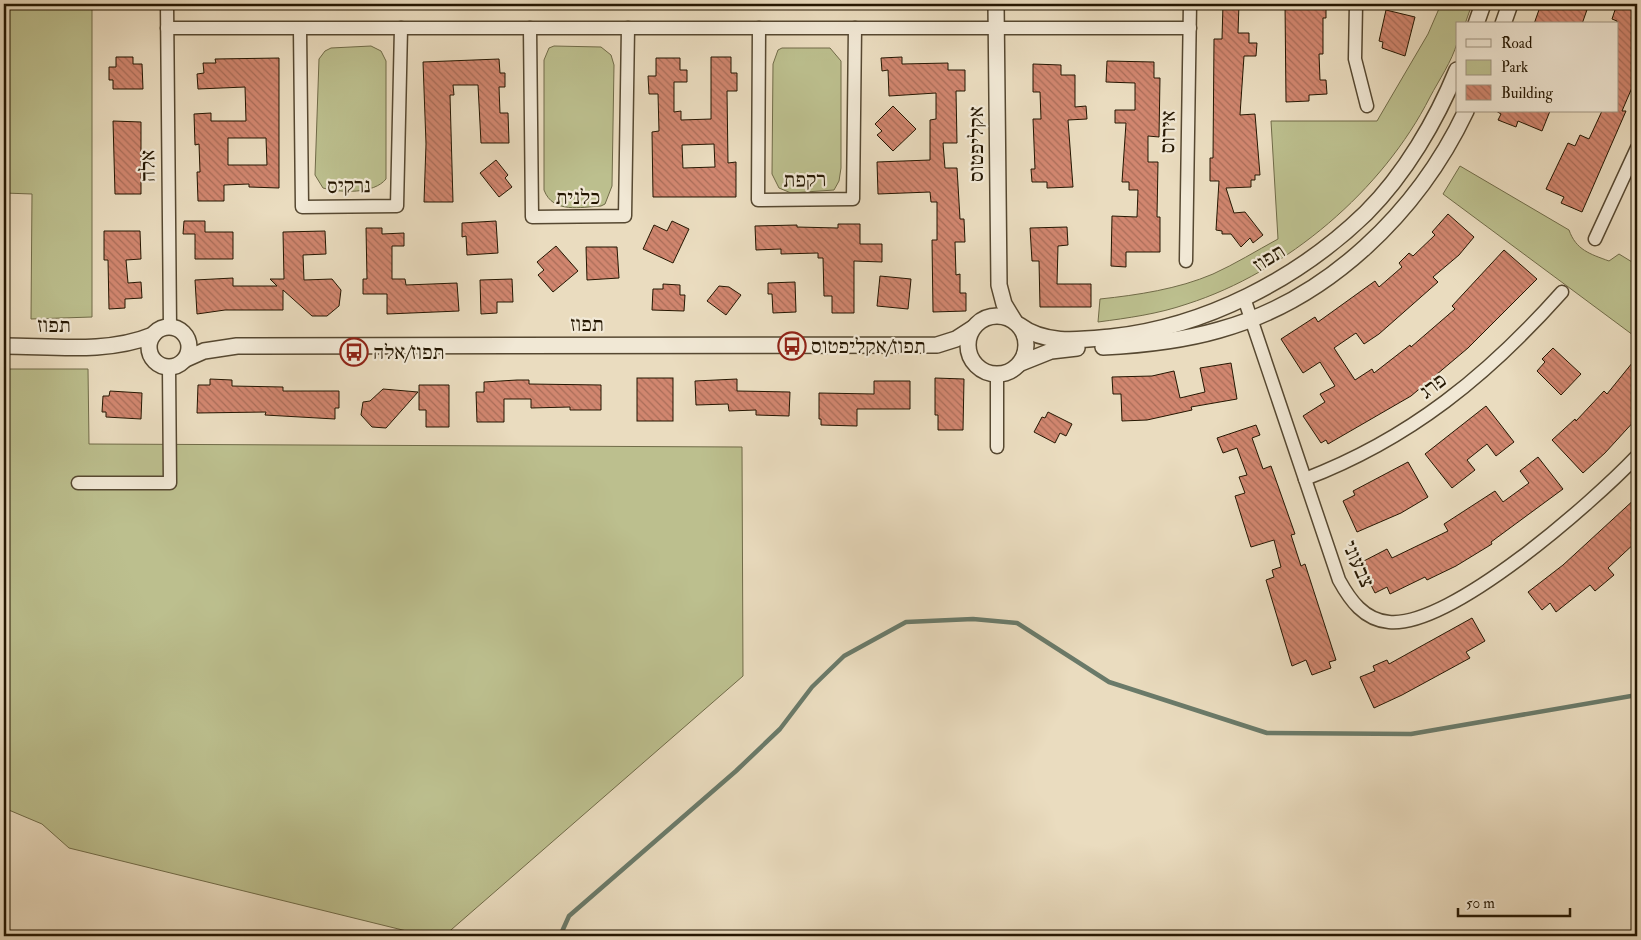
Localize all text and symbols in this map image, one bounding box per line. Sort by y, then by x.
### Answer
legend [1456,22,1618,112]
text: Road [1501,34,1533,53]
text: Park [1501,58,1528,77]
text: Building [1501,84,1553,103]
street label: אקליפטוס [963,106,990,182]
street label: אירוס [1154,110,1182,154]
street label: אלה [134,150,162,182]
street label: רקפת [783,166,827,194]
street label: נרקיס [327,172,371,200]
street label: כלנית [556,184,600,211]
street label: תפוז [1248,238,1290,278]
street label: תפוז [570,311,604,338]
street label: תפוז [37,312,71,339]
bus stop icon: תפוז/אקליפטוס [777,331,807,361]
place label: תפוז/אקליפטוס [811,333,926,360]
bus stop icon: תפוז/אלה [339,337,369,367]
place label: תפוז/אלה [373,339,445,366]
street label: פרג [1414,367,1452,405]
street label: צבעוני [1336,536,1380,592]
scale bar [1458,885,1571,917]
text: 50 m [1466,894,1495,913]

